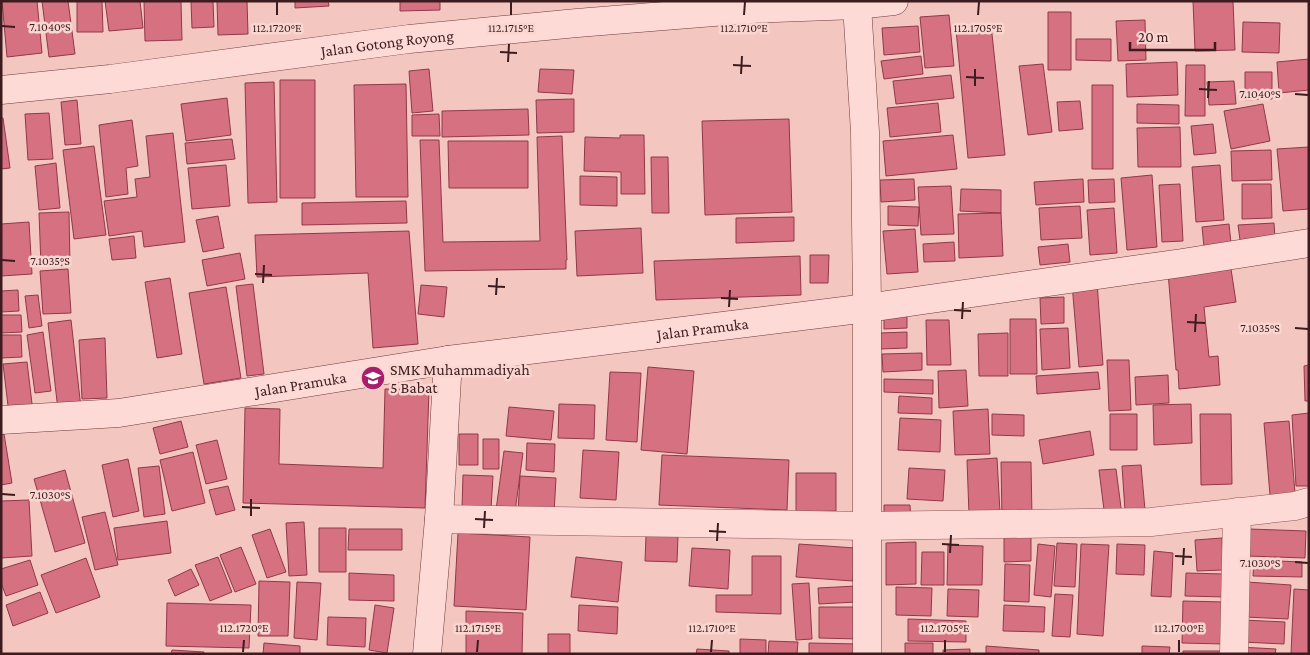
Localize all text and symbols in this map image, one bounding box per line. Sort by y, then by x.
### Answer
text: 7.1040°S [29,20,71,34]
scale bar [1130,20,1215,52]
text: 112.1720°E [252,21,302,35]
text: 112.1715°E [488,21,535,35]
text: 112.1710°E [720,21,768,35]
text: 112.1705°E [954,21,1003,35]
street label: Jalan Gotong Royong [317,26,455,61]
text: 20 m [1138,29,1169,45]
text: 7.1040°S [1239,87,1281,101]
text: 7.1035°S [30,254,70,268]
street label: Jalan Pramuka [654,314,750,344]
text: 7.1035°S [1240,321,1280,335]
place label: SMK Muhammadiyah 5 Babat [390,361,530,396]
school or university icon: SMK Muhammadiyah 5 Babat [360,365,386,391]
street label: Jalan Pramuka [251,368,348,401]
text: 7.1030°S [30,488,71,502]
text: 7.1030°S [1240,556,1281,570]
text: 112.1720°E [219,621,269,635]
text: 112.1715°E [455,621,502,635]
text: 112.1710°E [688,621,736,635]
text: 112.1705°E [921,621,970,635]
text: 112.1700°E [1154,621,1205,635]

